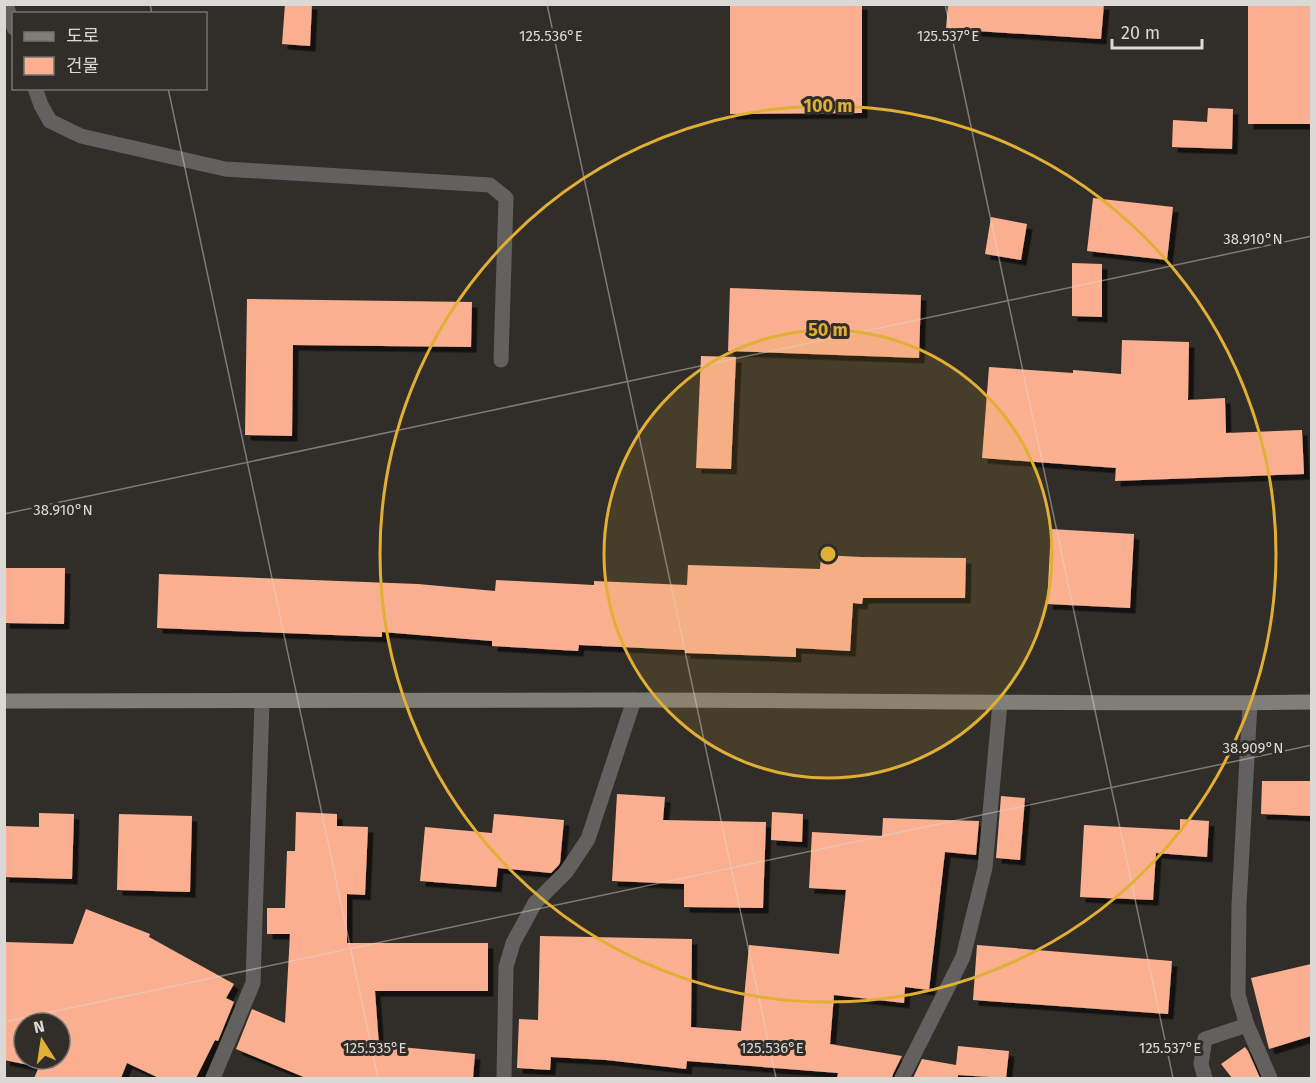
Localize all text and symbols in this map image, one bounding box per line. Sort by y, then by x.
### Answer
legend [12,12,207,90]
scale bar [1112,12,1202,50]
text: 20 m [1121,22,1160,44]
text: 도로 [66,25,99,47]
text: 125.536°E [519,27,583,45]
text: 125.537°E [917,27,979,45]
text: 건물 [66,55,99,77]
text: 100 m [804,95,852,117]
text: 38.910°N [1223,230,1283,248]
text: 50 m [808,319,848,341]
text: 38.910°N [33,501,93,519]
centre of rings [818,544,838,564]
text: 38.909°N [1222,739,1284,757]
north arrow [12,1011,72,1071]
text: N [32,1016,46,1037]
text: 125.535°E [343,1039,407,1057]
text: 125.536°E [740,1039,804,1057]
text: 125.537°E [1139,1039,1201,1057]

